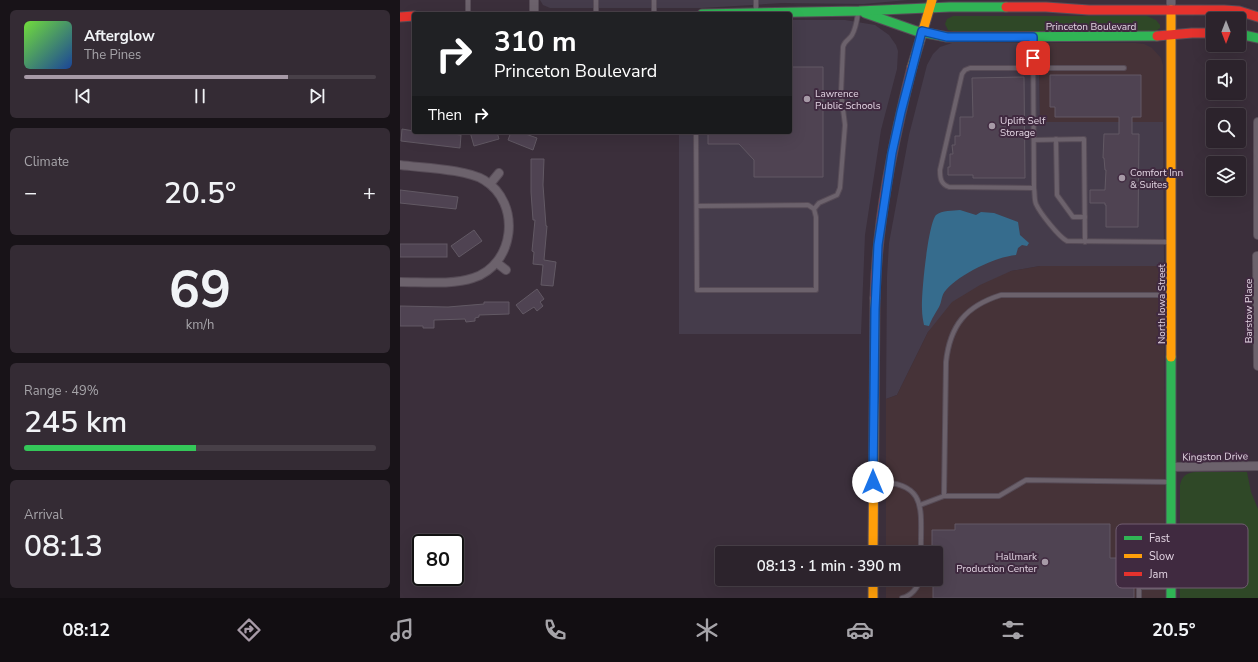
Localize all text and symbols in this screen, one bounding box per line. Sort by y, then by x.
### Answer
north arrow [1206,12,1246,52]
map controls [1206,12,1246,196]
street label: Princeton Boulevard [1046,20,1137,34]
text: 310 m [494,23,577,61]
text: Afterglow [84,26,155,46]
icon: right [428,28,480,80]
pin [1016,41,1050,75]
text: The Pines [84,46,141,64]
icon: arrive [1022,47,1044,69]
text: Princeton Boulevard [494,59,657,83]
button: sound [1206,60,1246,100]
icon: previous [72,85,94,107]
icon: pause [189,85,211,107]
icon: next [306,85,328,107]
place label: Lawrence Public Schools [815,87,881,113]
marker: Lawrence Public Schools [802,94,812,104]
icon: right [470,104,492,126]
text: Then [428,105,462,125]
button: search [1206,108,1246,148]
place label: Uplift Self Storage [1000,114,1046,140]
marker: Uplift Self Storage [987,121,997,131]
text: Climate [24,153,69,171]
button: layers [1206,156,1246,196]
place label: Comfort Inn & Suites [1130,166,1183,192]
text: 20.5° [164,173,236,214]
marker: Comfort Inn & Suites [1117,173,1127,183]
text: − [24,178,37,208]
text: + [363,178,376,208]
text: 69 [169,254,231,325]
street label: North Iowa Street [1155,263,1169,344]
street label: Barstow Place [1242,279,1256,343]
text: km/h [186,316,214,334]
text: Range · 49% [24,382,99,400]
text: 245 km [24,402,127,443]
street label: Kingston Drive [1182,449,1248,465]
position arrow [852,461,894,503]
text: Arrival [24,506,63,524]
legend [1116,524,1248,588]
text: 08:13 [24,526,103,567]
text: Fast [1149,531,1170,546]
speed limit sign: 80 [412,534,464,586]
text: Slow [1149,549,1174,564]
place label: Hallmark Production Center [956,550,1038,576]
text: 08:13 · 1 min · 390 m [757,556,901,576]
marker: Hallmark Production Center [1040,557,1050,567]
text: Jam [1148,567,1168,582]
icon: directions [235,616,263,644]
icon: music [388,616,416,644]
icon: phone [541,616,569,644]
icon: climate [693,616,721,644]
icon: car [846,616,874,644]
icon: filters [999,616,1027,644]
text: 08:12 [62,618,110,642]
text: 20.5° [1152,618,1196,642]

